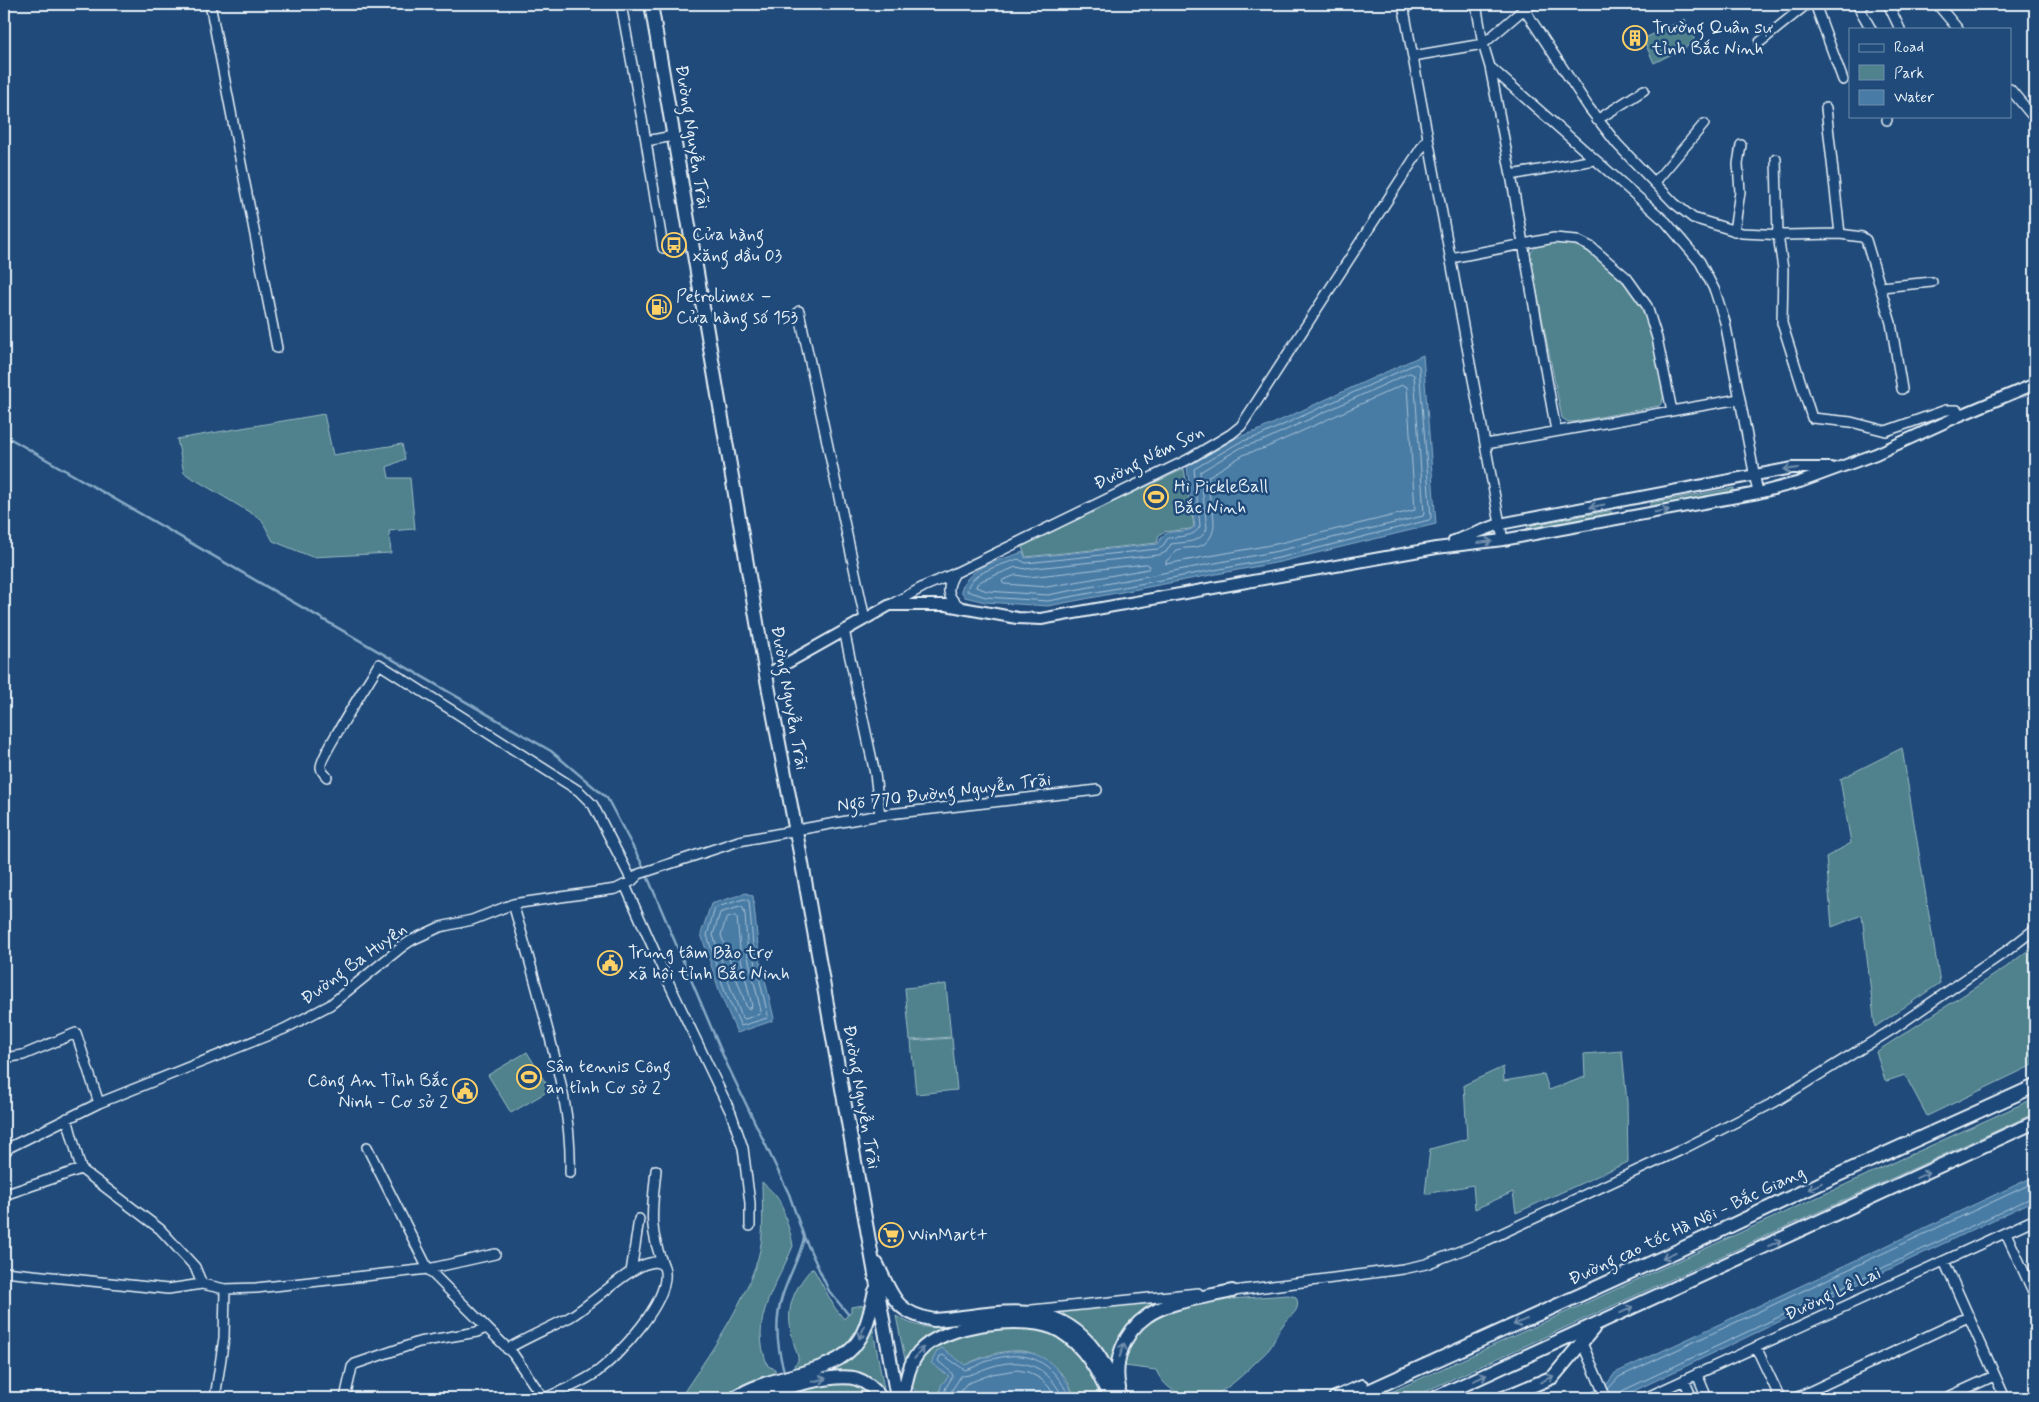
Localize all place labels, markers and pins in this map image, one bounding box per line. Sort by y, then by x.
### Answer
place label: Trường Quân sự tỉnh Bắc Ninh [1651,16,1773,61]
building icon: Trường Quân sự tỉnh Bắc Ninh [1622,25,1648,51]
place label: Cửa hàng xăng dầu 03 [692,223,782,270]
bus stop icon: Cửa hàng xăng dầu 03 [661,232,687,258]
place label: Petrolimex – Cửa hàng số 153 [676,285,798,332]
fuel station icon: Petrolimex – Cửa hàng số 153 [646,294,672,320]
place label: Hi PickleBall Bắc Ninh [1174,475,1268,520]
sports icon: Hi PickleBall Bắc Ninh [1143,484,1169,510]
place label: Trung tâm Bảo trợ xã hội tỉnh Bắc Ninh [628,941,790,986]
public building icon: Trung tâm Bảo trợ xã hội tỉnh Bắc Ninh [597,950,623,976]
place label: Sân tennis Công an tỉnh Cơ sở 2 [546,1055,671,1100]
sports icon: Sân tennis Công an tỉnh Cơ sở 2 [516,1064,542,1090]
place label: Công An Tỉnh Bắc Ninh - Cơ sở 2 [307,1069,448,1114]
public building icon: Công An Tỉnh Bắc Ninh - Cơ sở 2 [452,1078,478,1104]
supermarket icon: WinMart+ [878,1222,904,1248]
place label: WinMart+ [908,1223,988,1247]

